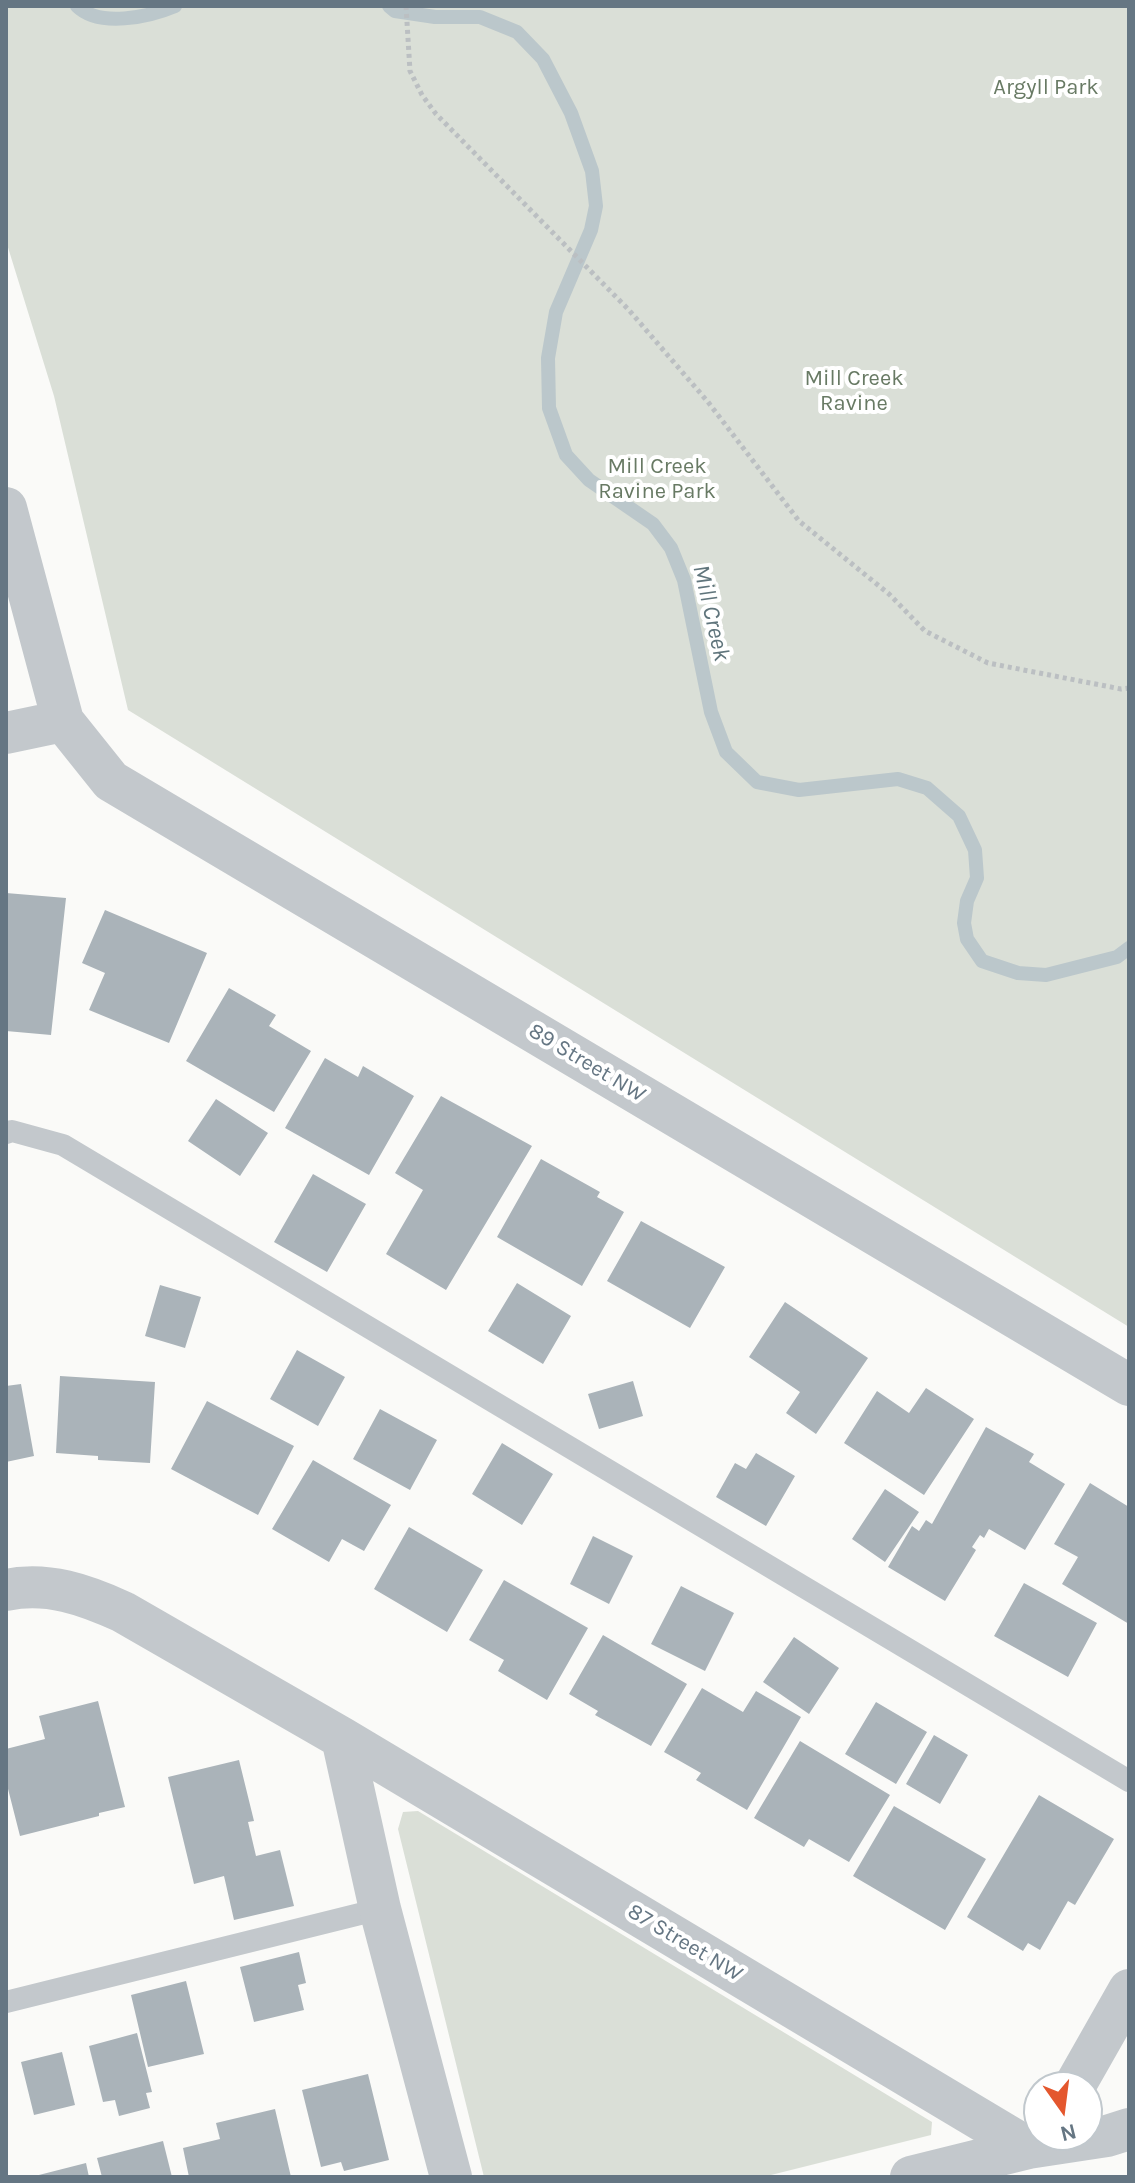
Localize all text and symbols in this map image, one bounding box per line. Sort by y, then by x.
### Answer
park label: Argyll Park [993,75,1099,101]
park label: Mill Creek Ravine [804,366,904,418]
park label: Mill Creek Ravine Park [598,454,716,506]
water label: Mill Creek [686,562,736,664]
street label: 89 Street NW [524,1018,650,1108]
street label: 87 Street NW [623,1898,747,1988]
north arrow [1023,2071,1103,2151]
text: N [1058,2118,1079,2147]

